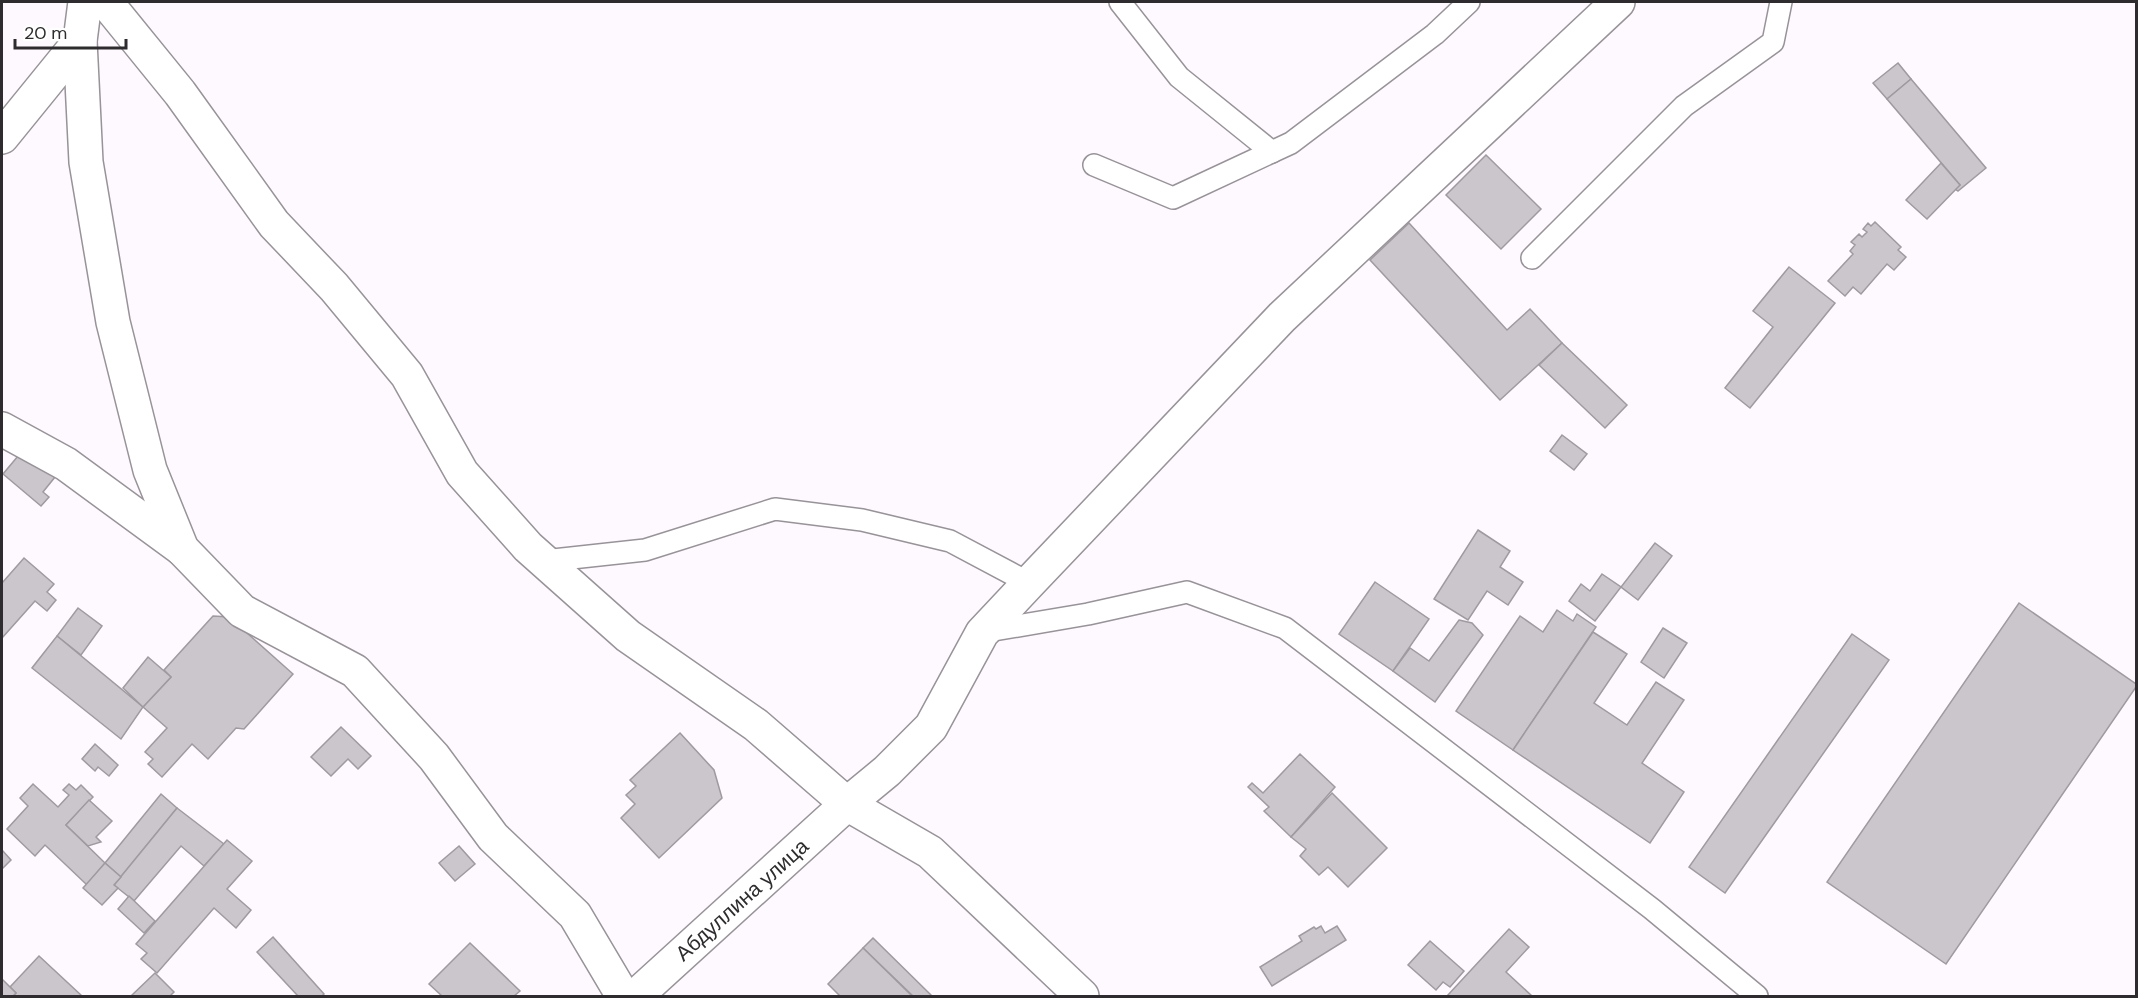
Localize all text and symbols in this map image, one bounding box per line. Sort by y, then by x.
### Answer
scale bar [15,12,126,50]
text: 20 m [24,21,67,45]
street label: Абдуллина улица [669,832,815,967]

